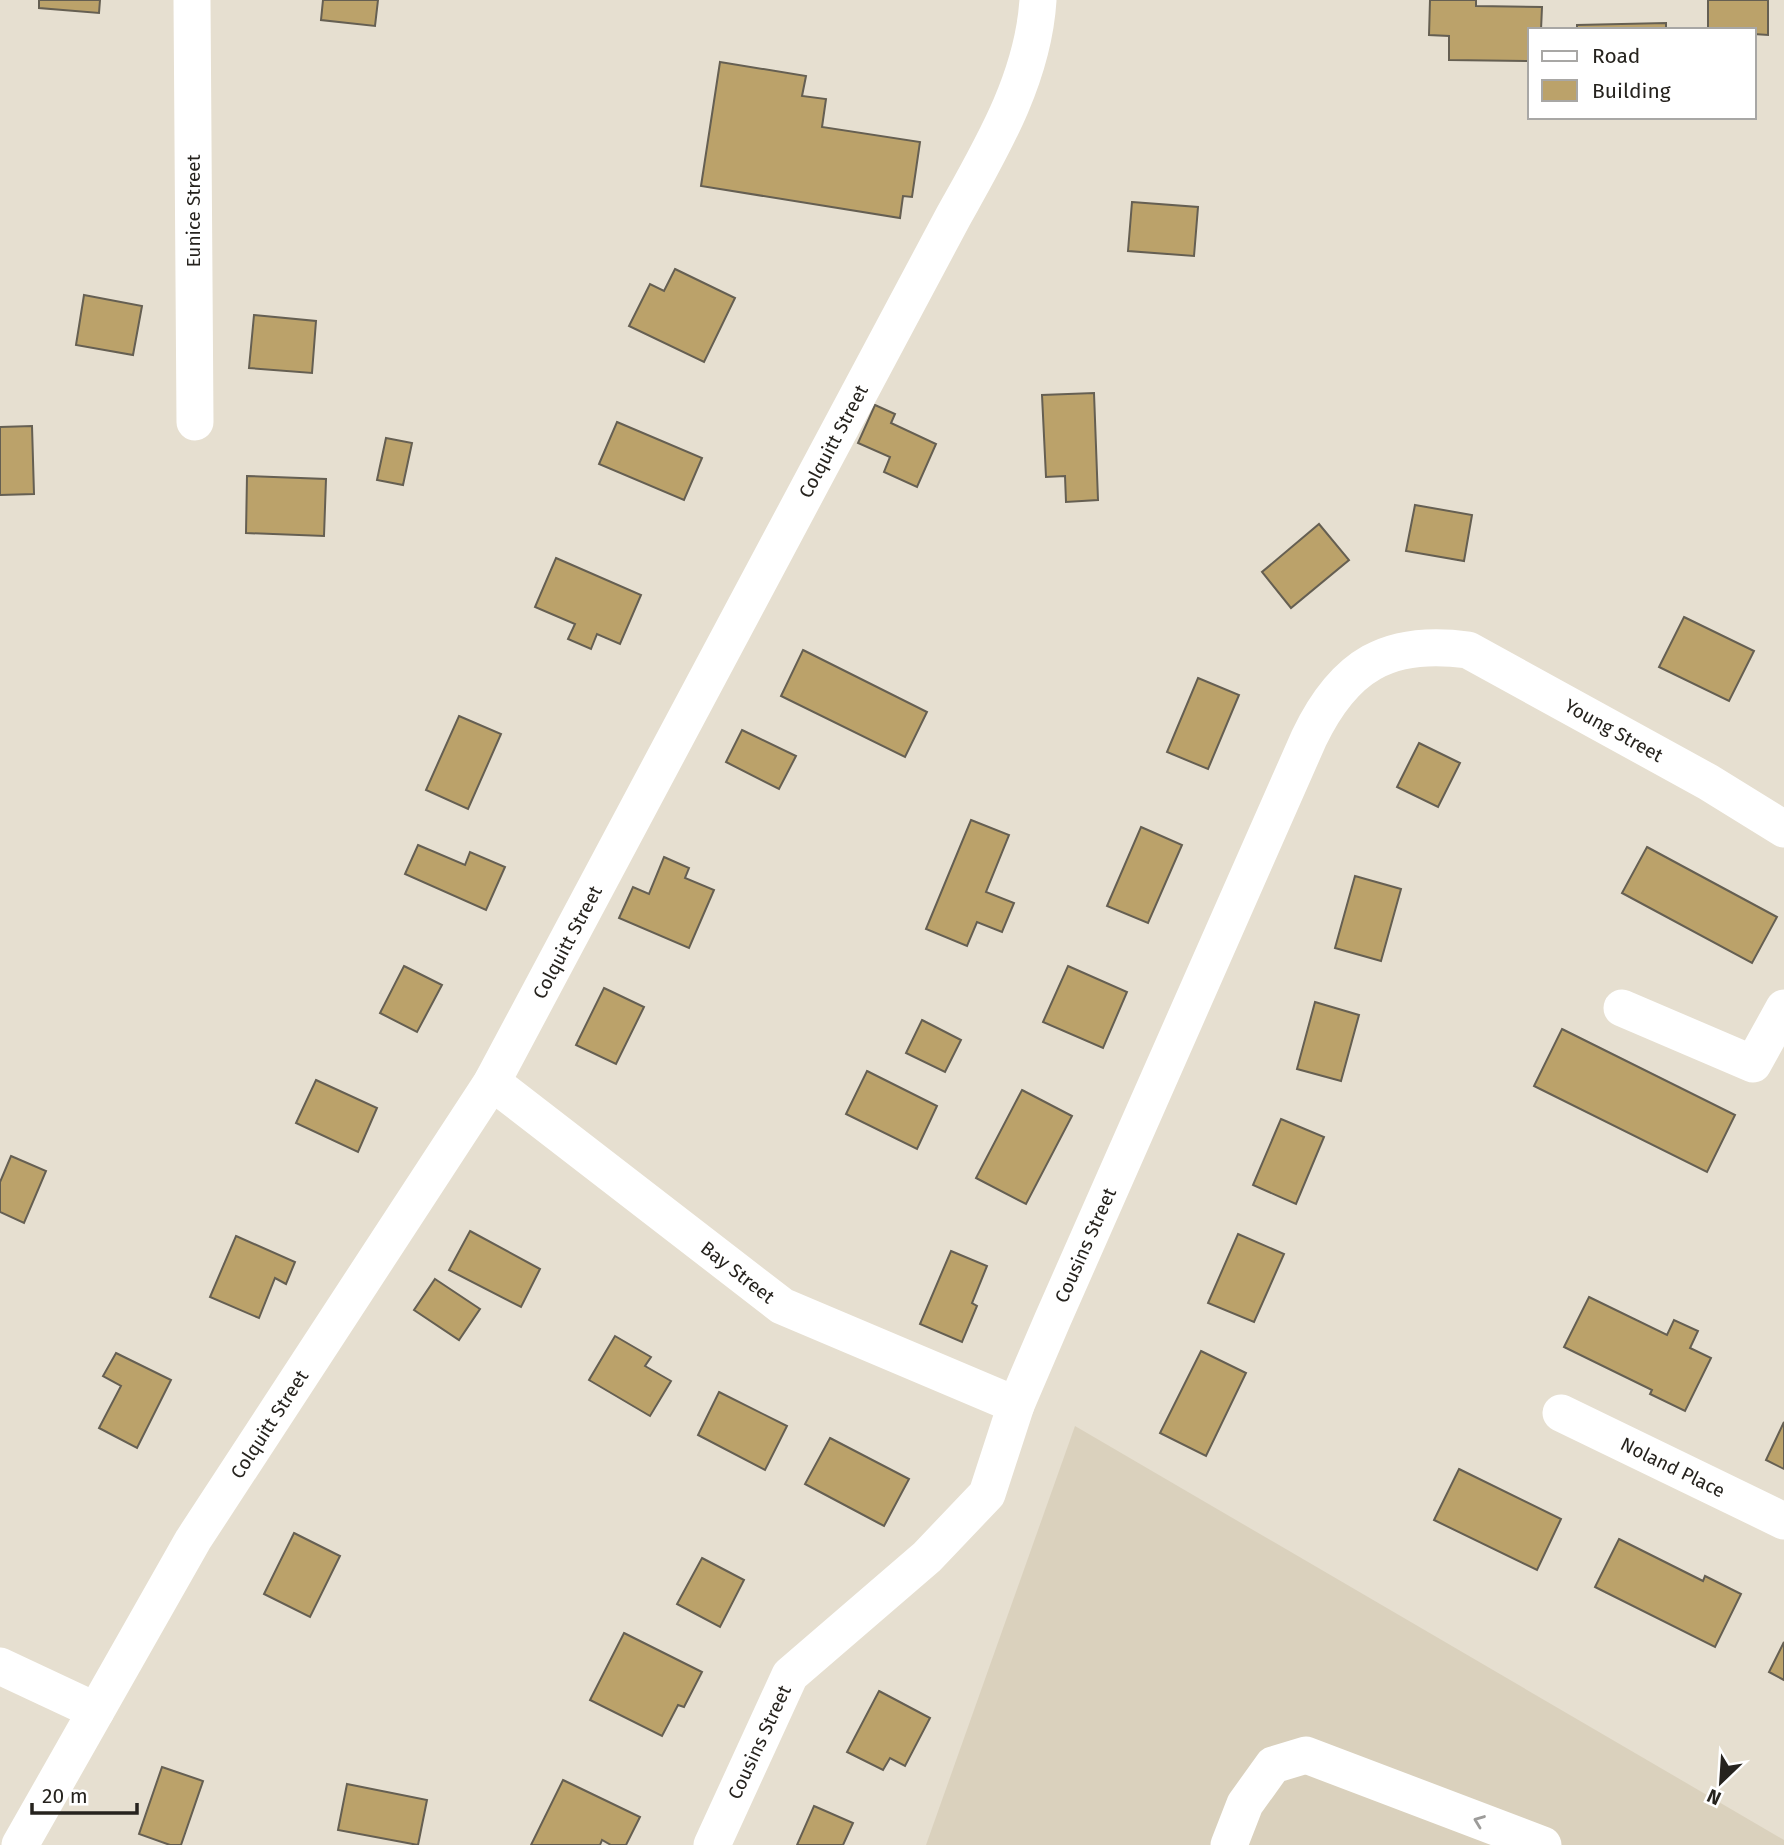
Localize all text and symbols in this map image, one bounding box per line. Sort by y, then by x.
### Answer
legend [1528,28,1756,119]
text: Road [1592,43,1640,69]
text: Building [1592,78,1671,104]
street label: Eunice Street [182,154,205,268]
street label: Colquitt Street [794,381,873,502]
street label: Young Street [1560,694,1667,767]
street label: Colquitt Street [528,882,607,1003]
street label: Cousins Street [1050,1184,1121,1306]
street label: Bay Street [696,1236,779,1308]
street label: Colquitt Street [226,1366,313,1483]
street label: Noland Place [1617,1432,1729,1503]
street label: Cousins Street [723,1681,796,1803]
north arrow [1686,1747,1756,1817]
scale bar [32,1772,136,1816]
text: 20 m [42,1783,88,1809]
text: N [1703,1784,1725,1810]
one-way arrow [1474,1815,1486,1829]

